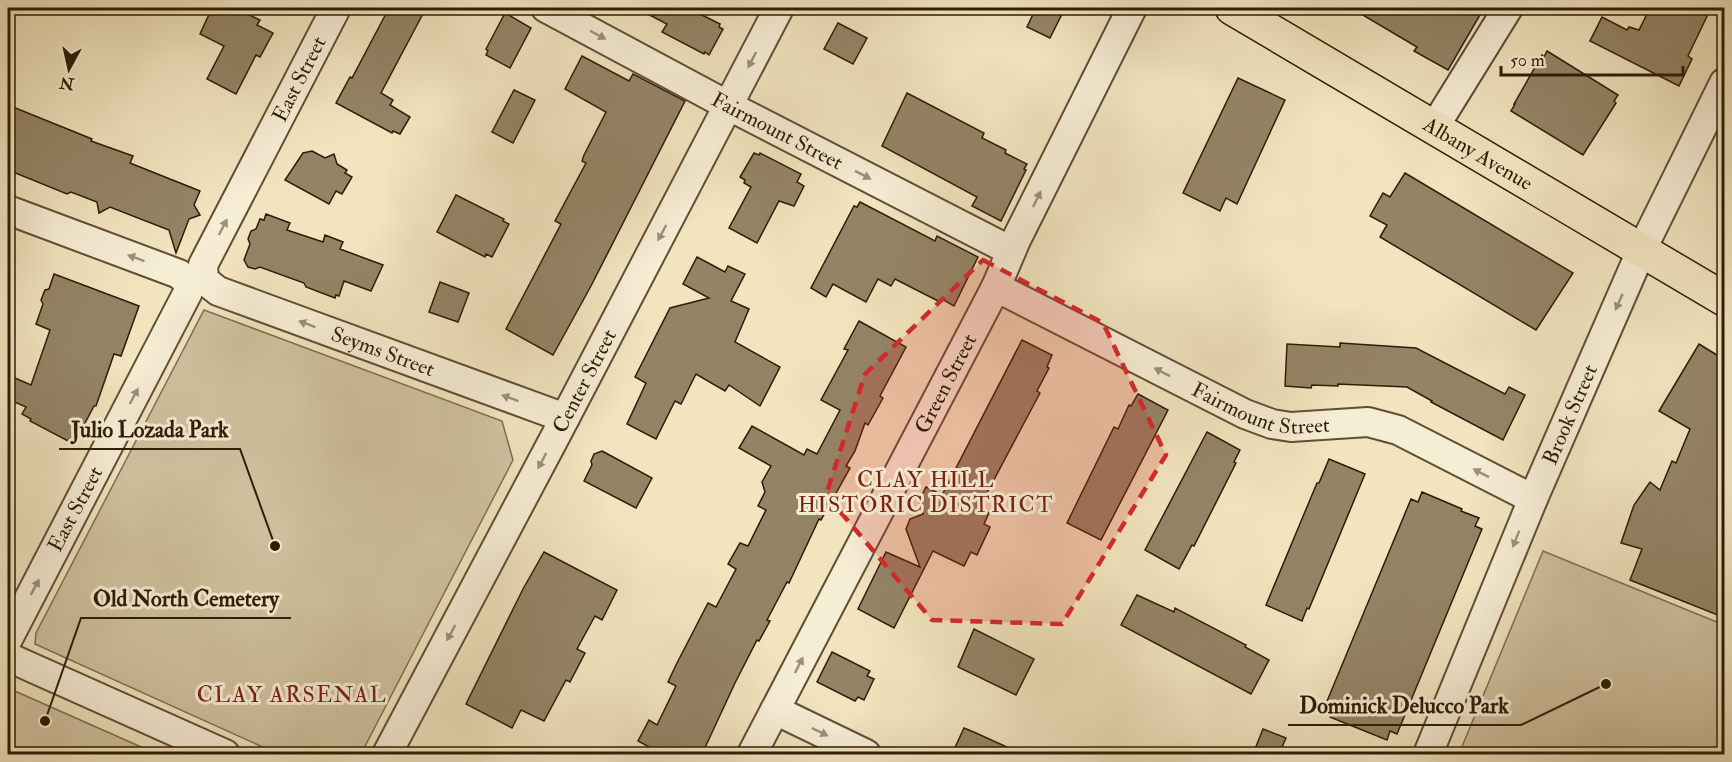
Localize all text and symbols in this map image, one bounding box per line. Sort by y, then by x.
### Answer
one-way arrow [589,30,606,40]
street label: East Street [266,32,333,127]
north arrow [39,39,99,99]
scale bar [1501,39,1682,77]
text: 50 m [1510,49,1545,72]
one-way arrow [747,51,757,68]
text: N [58,72,77,94]
street label: Fairmount Street [707,86,848,176]
street label: Albany Avenue [1417,111,1538,197]
one-way arrow [855,170,872,180]
one-way arrow [1032,190,1041,207]
one-way arrow [218,218,228,235]
one-way arrow [657,224,667,241]
one-way arrow [127,253,145,262]
one-way arrow [1614,294,1623,311]
one-way arrow [298,318,316,328]
street label: Seyms Street [327,321,439,383]
street label: Center Street [547,325,623,438]
street label: Green Street [909,329,983,438]
street label: Brook Street [1537,360,1604,469]
one-way arrow [1154,367,1171,377]
street label: Fairmount Street [1187,376,1331,441]
one-way arrow [129,387,139,404]
one-way arrow [501,392,519,402]
callout: Julio Lozada Park [59,409,240,449]
text: Julio Lozada Park [70,416,229,445]
one-way arrow [537,453,547,470]
street label: East Street [42,462,109,557]
district label: CLAY HILL HISTORIC DISTRICT [798,466,1054,519]
one-way arrow [1472,468,1489,477]
one-way arrow [1511,531,1521,549]
callout: Old North Cemetery [81,578,291,618]
one-way arrow [30,579,39,596]
text: Old North Cemetery [93,585,280,614]
one-way arrow [446,625,456,642]
one-way arrow [794,657,803,674]
district label: CLAY ARSENAL [197,681,387,709]
callout: Dominick Delucco Park [1288,685,1521,725]
text: Dominick Delucco Park [1299,692,1509,720]
one-way arrow [812,728,829,737]

